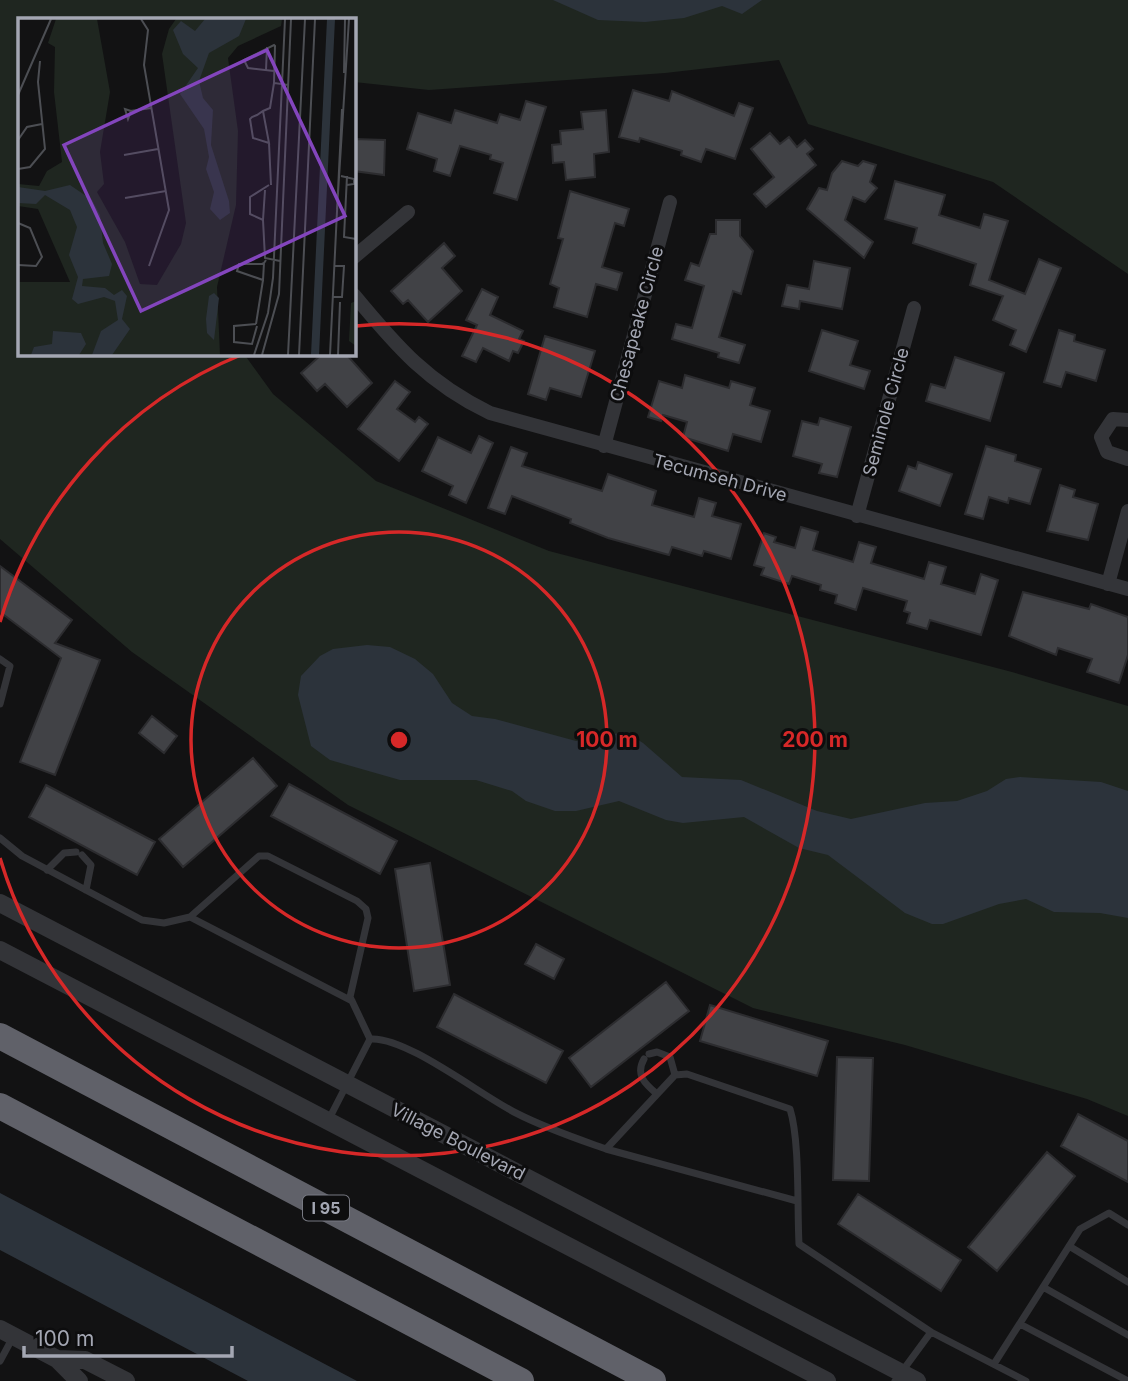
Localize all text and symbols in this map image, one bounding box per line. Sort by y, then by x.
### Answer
inset map [18,18,355,355]
street label: Chesapeake Circle [606,244,667,404]
street label: Seminole Circle [858,345,913,479]
street label: Tecumseh Drive [651,450,789,505]
text: 100 m [576,727,638,752]
text: 200 m [782,727,848,752]
centre of rings [387,728,411,752]
street label: Village Boulevard [388,1099,529,1184]
road number: I 95 [303,1196,349,1220]
scale bar [24,1314,233,1358]
text: 100 m [35,1326,94,1351]

